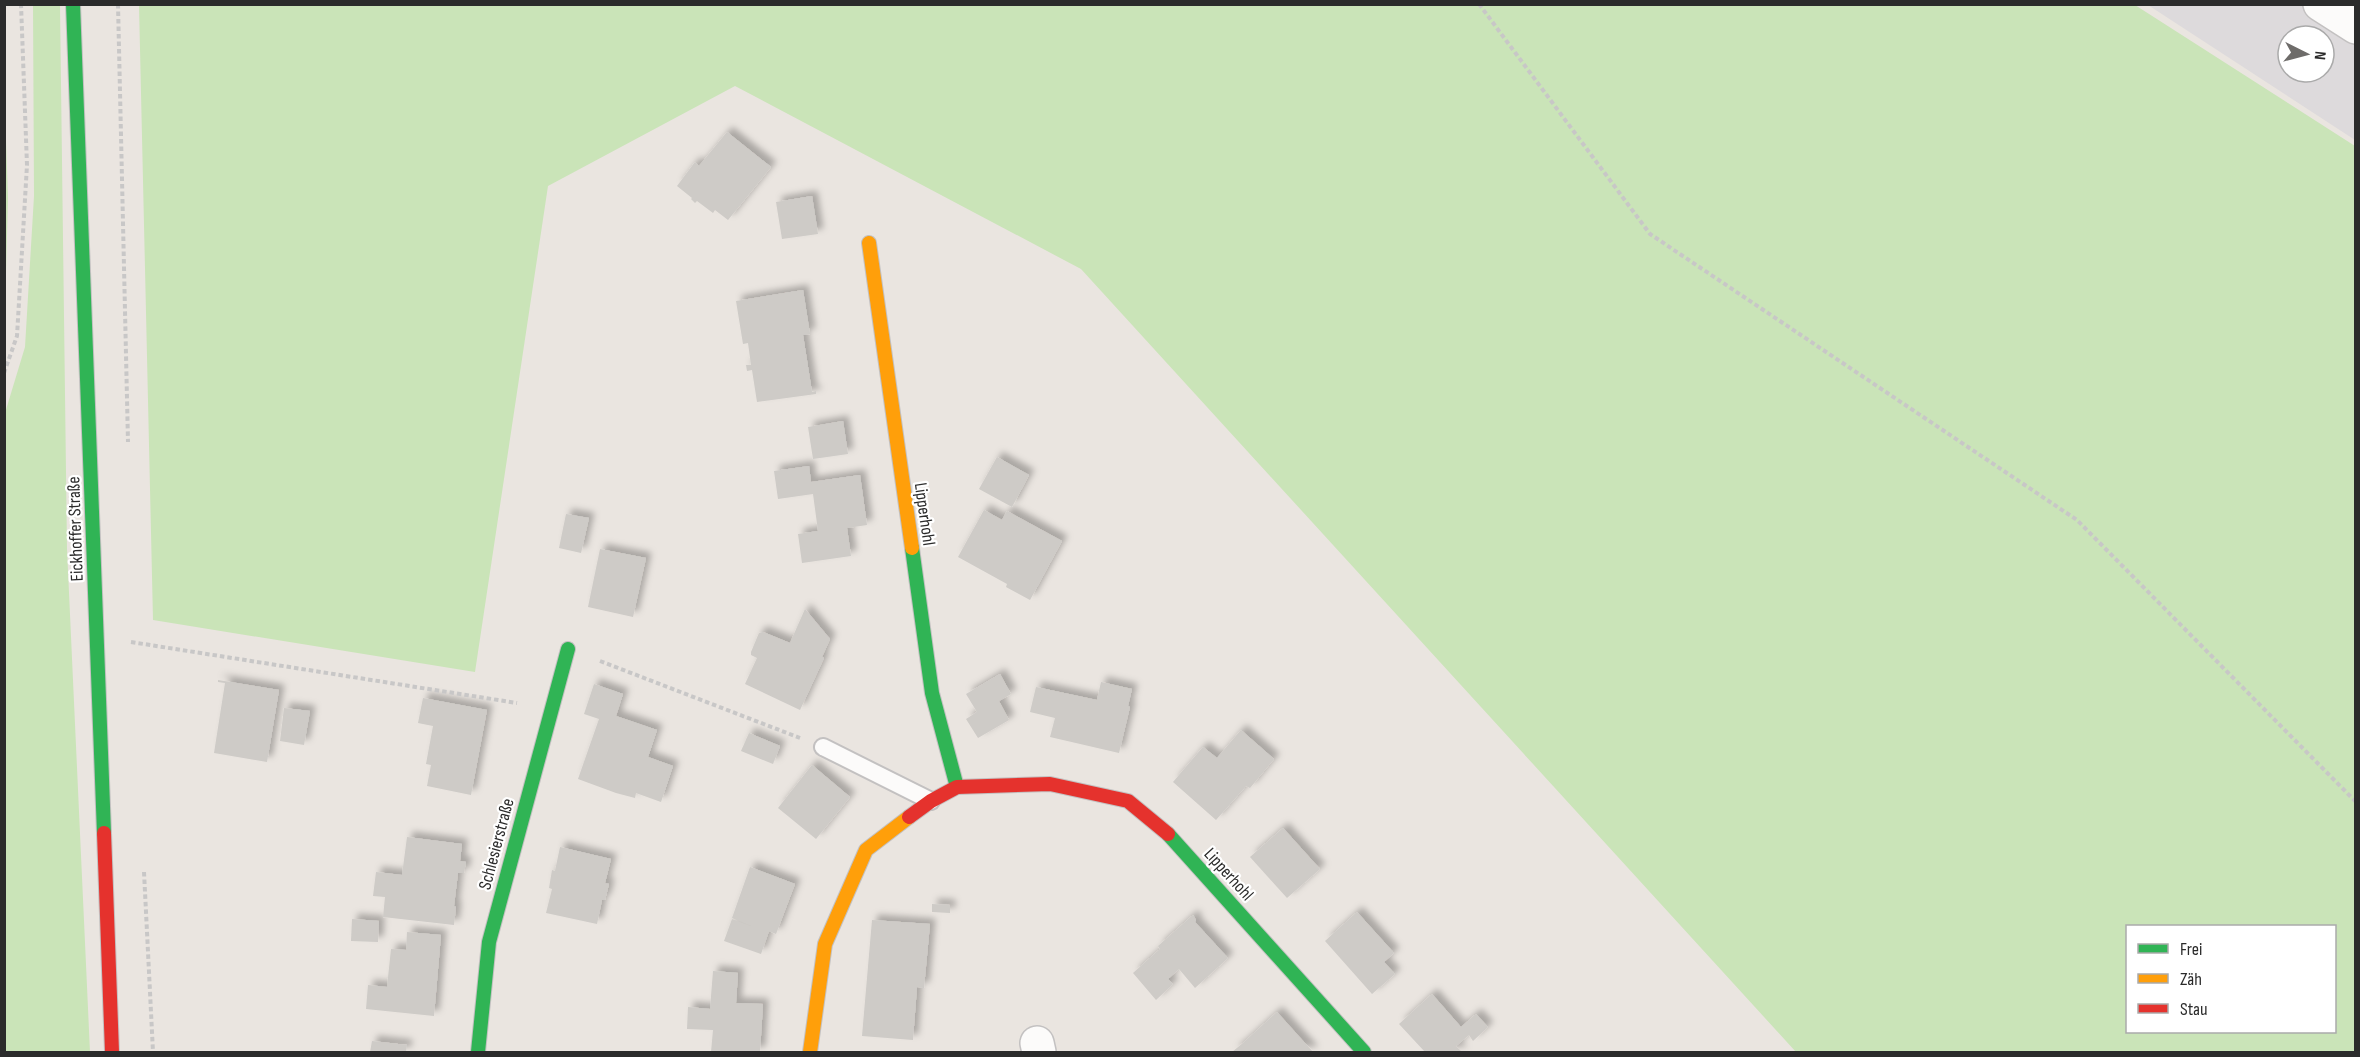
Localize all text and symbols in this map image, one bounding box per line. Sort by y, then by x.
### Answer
north arrow [2276,24,2336,84]
text: N [2310,50,2329,61]
street label: Eickhoffer Straße [63,476,88,582]
street label: Lipperhohl [910,481,939,547]
street label: Schlesierstraße [474,796,519,892]
street label: Lipperhohl [1200,844,1258,905]
legend [2126,925,2336,1033]
text: Frei [2180,939,2202,960]
text: Zäh [2180,969,2202,990]
text: Stau [2180,999,2208,1020]

